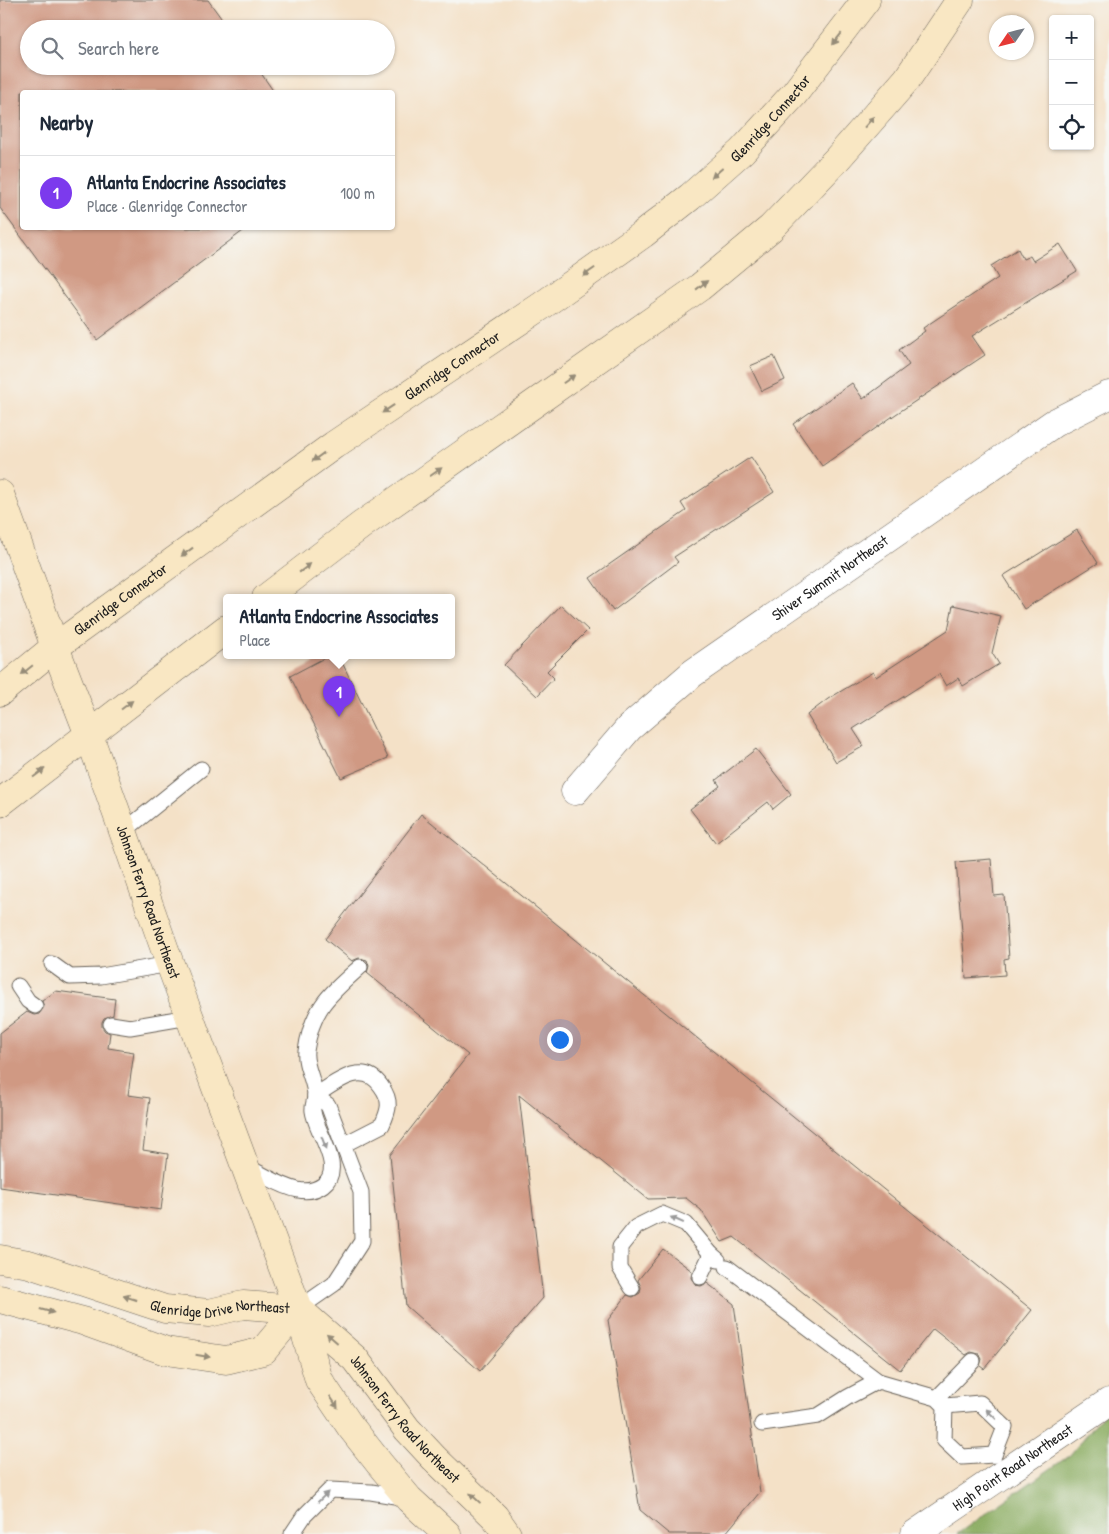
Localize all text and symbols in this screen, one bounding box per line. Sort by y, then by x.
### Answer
north arrow [989,15,1034,60]
map controls [1049,15,1094,150]
button: + [1049,15,1094,60]
search box [20,20,395,75]
one-way arrow [832,32,843,45]
icon: search [38,34,66,62]
text: Search here [78,35,159,61]
button: − [1049,60,1094,105]
street label: Glenridge Connector [725,70,815,167]
button: locate [1049,105,1094,150]
text: Nearby [40,108,93,137]
one-way arrow [863,116,874,128]
one-way arrow [711,167,724,178]
text: Atlanta Endocrine Associates [87,169,286,195]
text: 1 [53,182,59,204]
text: 100 m [340,182,375,204]
text: Place · Glenridge Connector [87,195,247,217]
one-way arrow [582,267,596,277]
one-way arrow [695,280,708,290]
street label: Glenridge Connector [400,325,505,405]
one-way arrow [562,374,576,384]
one-way arrow [381,404,395,414]
one-way arrow [312,452,325,462]
one-way arrow [429,467,443,477]
street label: Shiver Summit Northeast [767,530,893,625]
one-way arrow [180,547,194,557]
street label: Glenridge Connector [69,558,172,640]
one-way arrow [298,563,311,574]
popup [223,594,455,659]
text: Atlanta Endocrine Associates [240,603,438,629]
text: Place [240,629,270,651]
one-way arrow [21,664,34,675]
pin: 1 [323,676,355,717]
one-way arrow [120,700,133,711]
one-way arrow [32,768,45,779]
street label: Johnson Ferry Road Northeast [112,822,186,982]
your location [547,1027,573,1053]
one-way arrow [321,1135,328,1150]
one-way arrow [670,1216,684,1224]
one-way arrow [122,1294,137,1302]
street label: Glenridge Drive Northeast [147,1294,291,1323]
one-way arrow [40,1308,55,1316]
one-way arrow [326,1333,339,1344]
street label: Johnson Ferry Road Northeast [346,1349,465,1488]
one-way arrow [195,1353,211,1361]
one-way arrow [329,1396,339,1409]
one-way arrow [985,1408,997,1420]
street label: High Point Road Northeast [948,1418,1077,1516]
one-way arrow [317,1491,329,1503]
one-way arrow [469,1492,481,1504]

